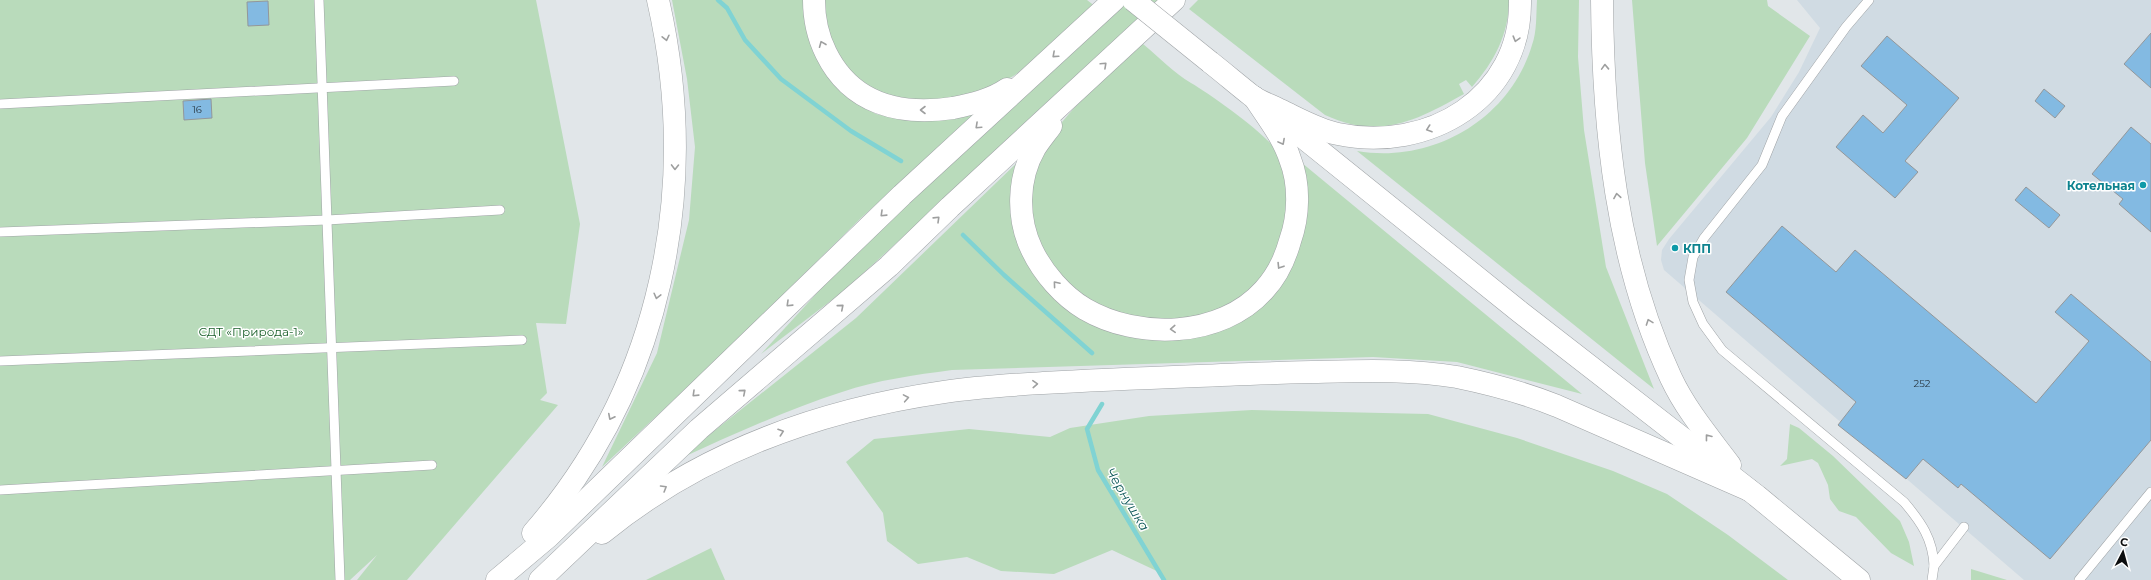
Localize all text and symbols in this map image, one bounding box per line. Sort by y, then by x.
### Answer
one-way arrow [662,35,670,41]
one-way arrow [1512,35,1521,42]
one-way arrow [819,41,827,48]
one-way arrow [1052,50,1059,57]
one-way arrow [1099,62,1107,70]
one-way arrow [1600,64,1609,70]
house number: 16 [192,103,202,116]
one-way arrow [920,106,926,114]
one-way arrow [975,121,983,128]
one-way arrow [1426,124,1433,132]
one-way arrow [1277,138,1285,145]
one-way arrow [671,164,679,170]
place label: Котельная [2067,178,2135,193]
marker: Котельная [2138,180,2148,190]
one-way arrow [1613,193,1622,199]
one-way arrow [880,209,888,217]
one-way arrow [932,216,940,224]
place label: КПП [1683,241,1711,256]
marker: КПП [1670,243,1680,253]
one-way arrow [1278,262,1285,269]
one-way arrow [1054,282,1061,289]
one-way arrow [653,293,661,299]
one-way arrow [786,299,794,307]
one-way arrow [837,304,844,311]
one-way arrow [1646,319,1654,326]
park label: СДТ «Природа-1» [199,324,304,339]
one-way arrow [1170,324,1176,333]
house number: 252 [1914,377,1931,390]
one-way arrow [1032,379,1038,388]
one-way arrow [692,389,700,397]
one-way arrow [738,389,746,396]
one-way arrow [903,394,910,403]
one-way arrow [608,413,615,420]
one-way arrow [778,429,785,437]
one-way arrow [1706,434,1713,441]
water label: Чернушка [1103,464,1153,534]
one-way arrow [660,485,667,492]
north arrow [2103,532,2143,572]
text: С [2119,535,2129,549]

